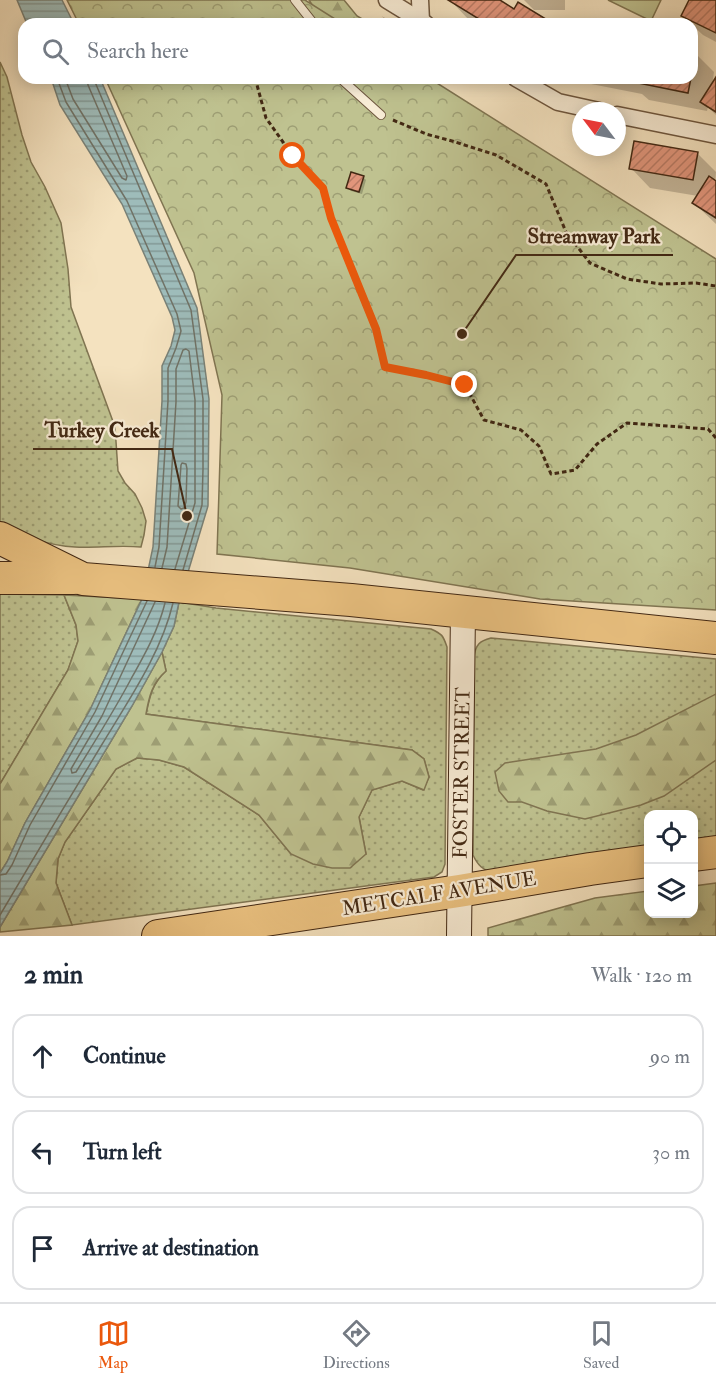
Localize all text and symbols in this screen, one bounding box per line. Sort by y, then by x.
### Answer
search box [18,18,698,84]
icon: search [39,35,72,68]
text: Search here [87,37,189,65]
north arrow [572,102,626,156]
route start [279,142,305,168]
callout: Streamway Park [516,216,673,255]
text: Streamway Park [528,223,661,250]
route end [451,371,477,397]
callout: Turkey Creek [33,410,172,449]
text: Turkey Creek [44,417,160,444]
street label: FOSTER STREET [448,687,475,859]
map controls [644,810,698,918]
button: locate [644,810,698,864]
button: layers [644,864,698,918]
street label: METCALF AVENUE [340,866,538,921]
text: 2 min [24,959,83,991]
text: Walk · 120 m [591,963,692,988]
icon: ahead [26,1040,59,1073]
text: Continue [83,1042,166,1070]
text: 90 m [650,1044,690,1069]
icon: left [26,1136,59,1169]
text: Turn left [83,1138,162,1166]
text: 30 m [652,1140,690,1165]
icon: arrive [26,1232,59,1265]
text: Arrive at destination [83,1234,259,1262]
tab: Map [97,1317,130,1373]
tab: Directions [323,1317,390,1373]
tab: Saved [583,1317,619,1373]

